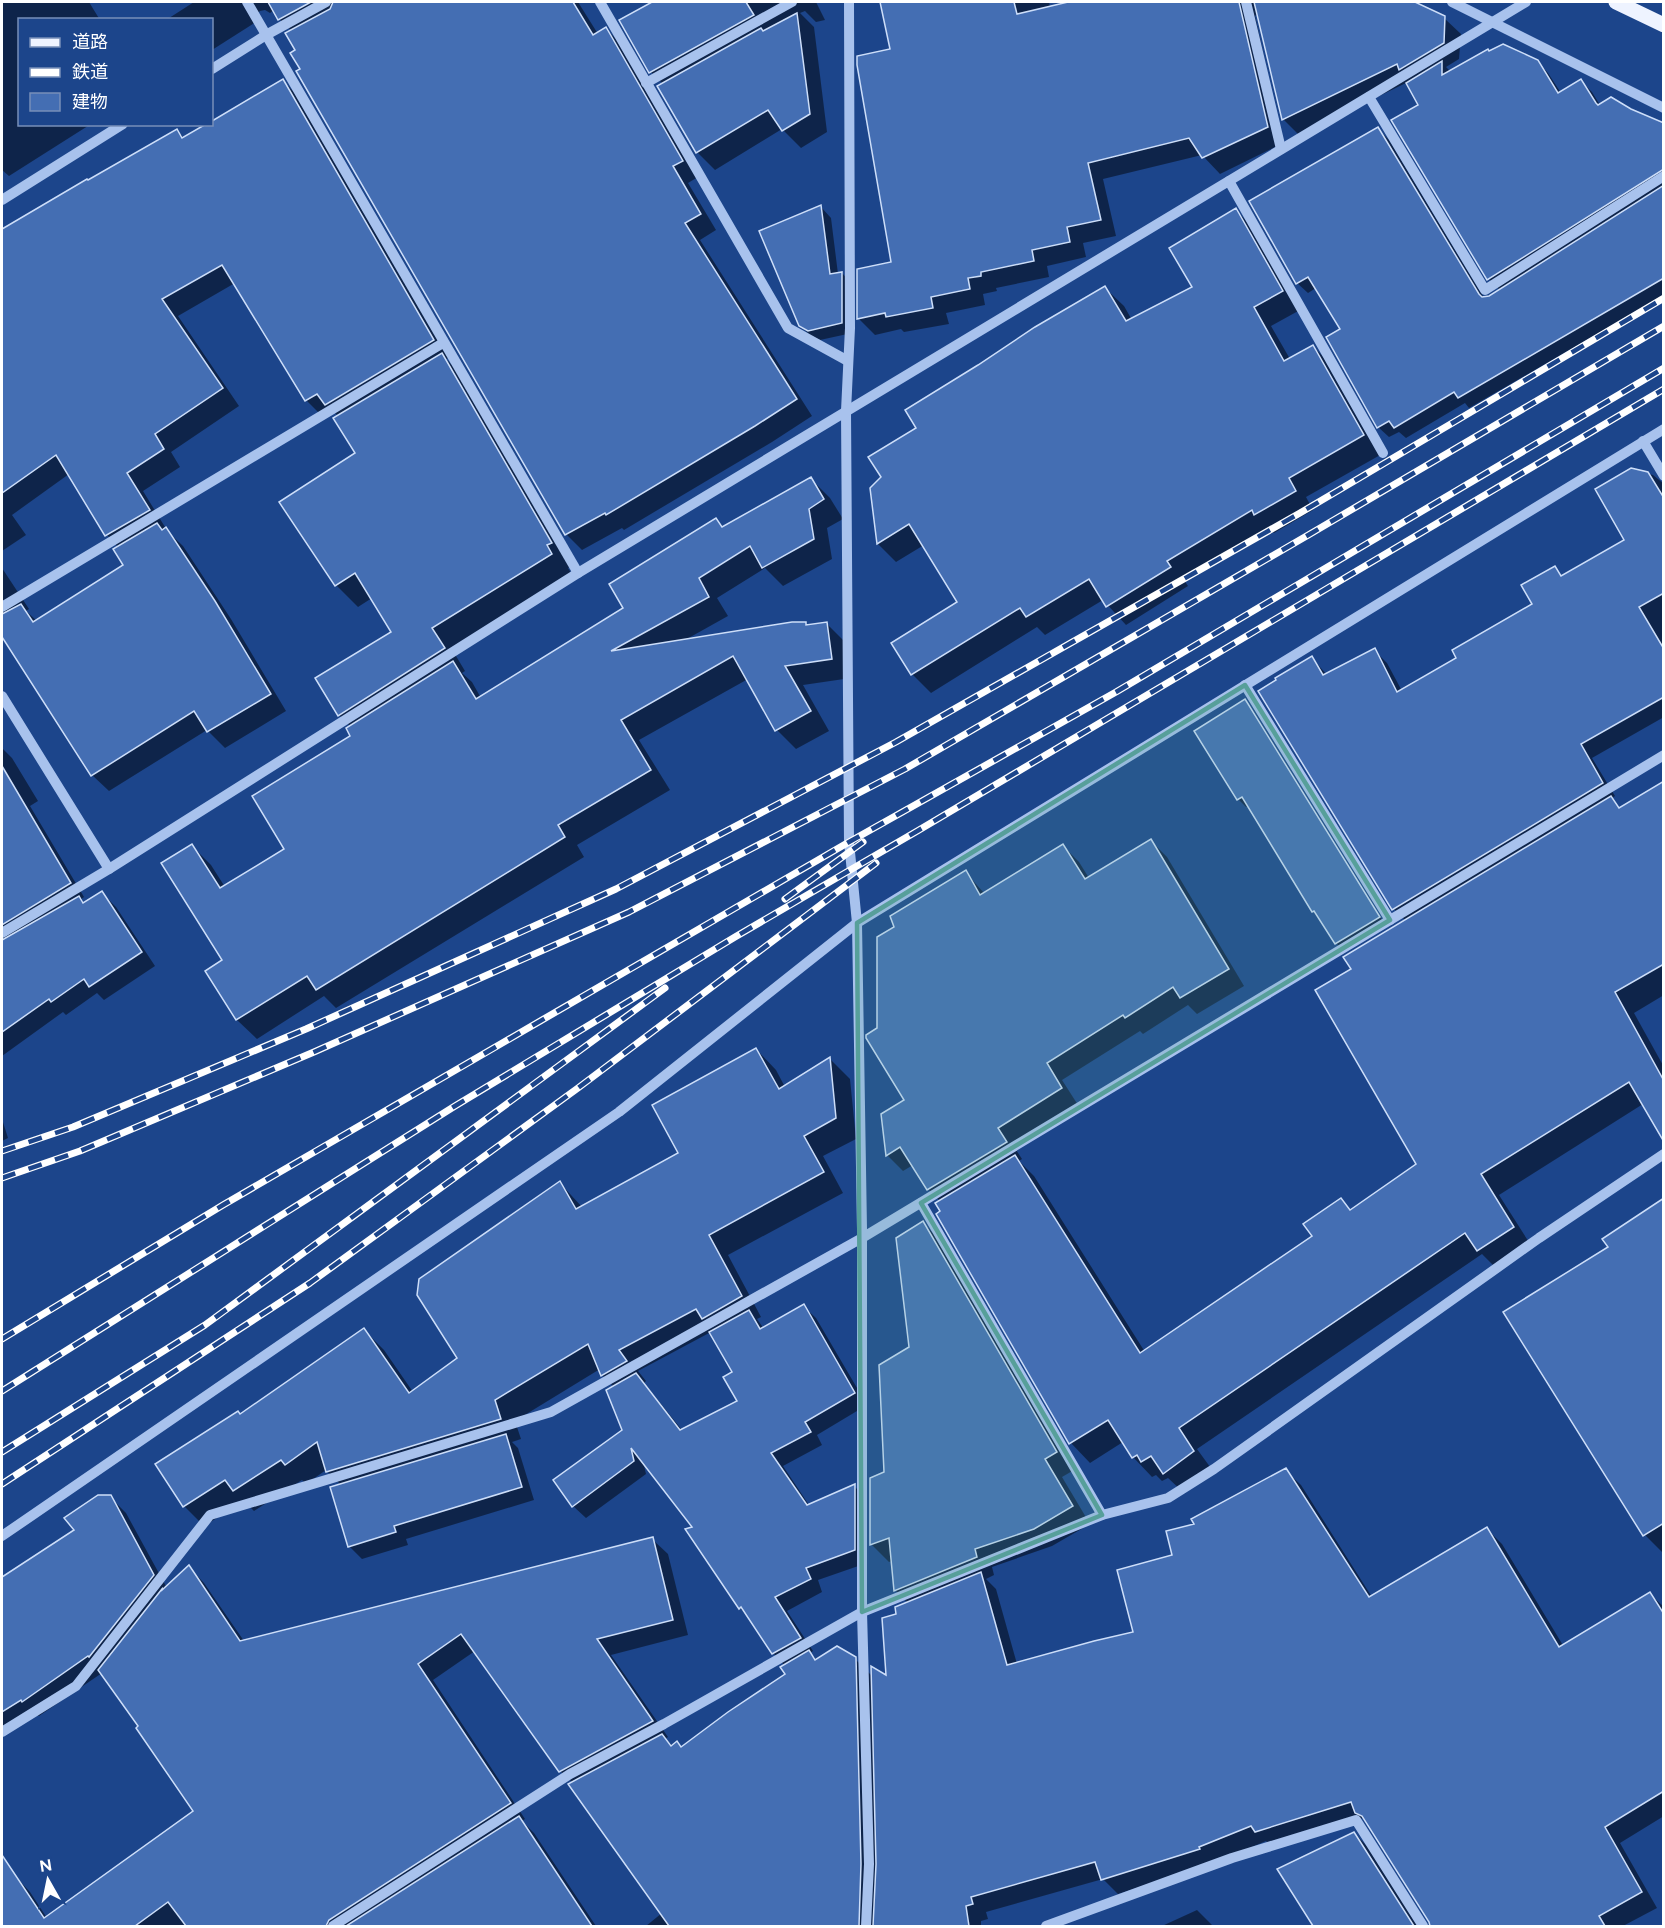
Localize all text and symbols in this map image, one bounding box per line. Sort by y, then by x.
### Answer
legend [18,18,213,126]
text: 道路 [72,31,108,53]
text: 鉄道 [72,61,108,83]
text: 建物 [72,91,108,113]
north arrow [18,1850,78,1910]
text: N [38,1855,53,1876]

